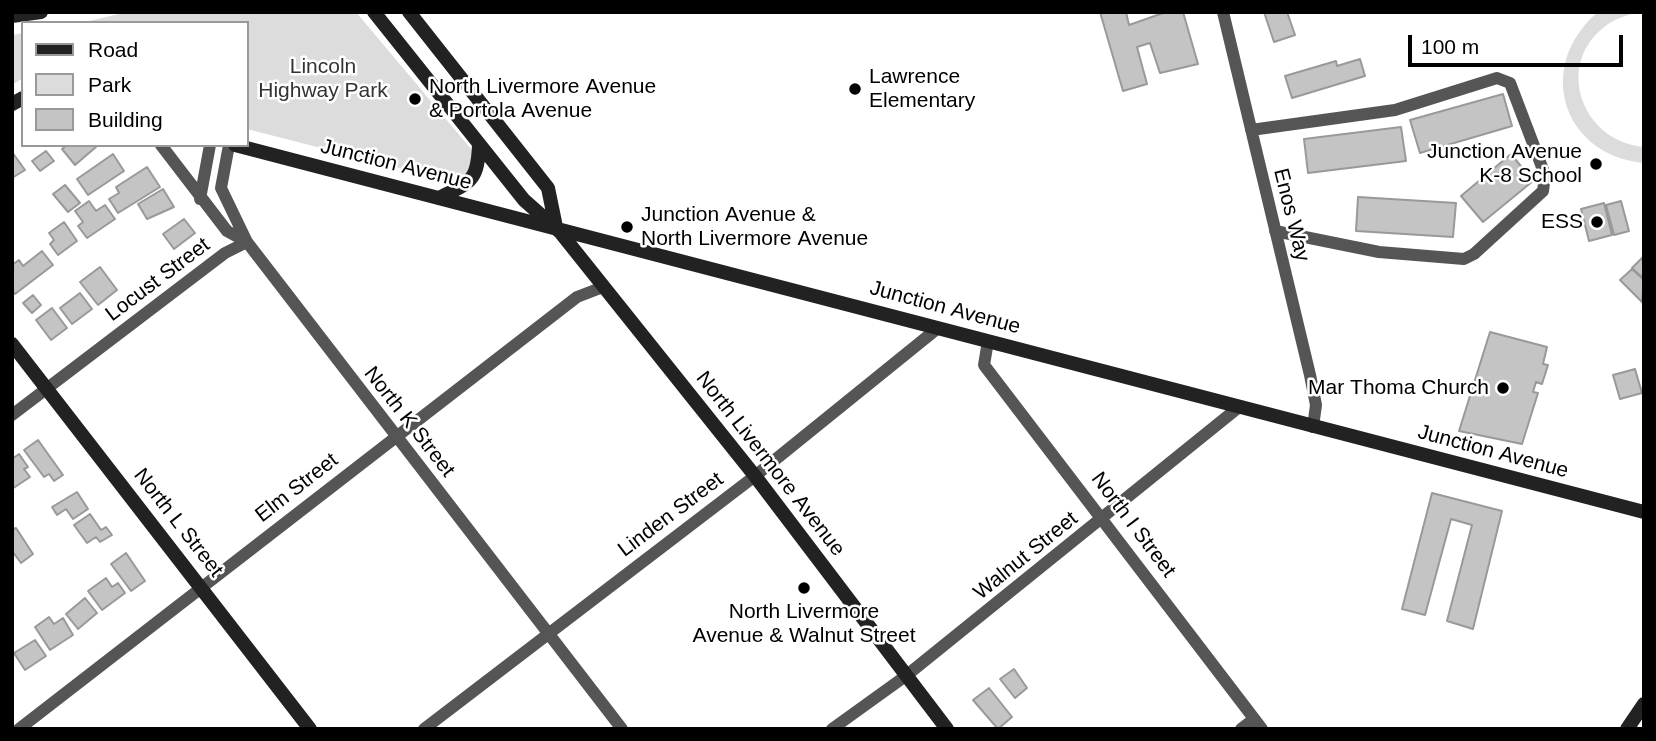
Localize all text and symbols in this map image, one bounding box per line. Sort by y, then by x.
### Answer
legend [21,21,248,147]
scale bar [1411,21,1626,65]
text: 100 m [1421,35,1479,58]
text: Road [88,38,138,61]
park label: Lincoln Highway Park [258,54,388,104]
place label: Lawrence Elementary [869,64,975,114]
text: Park [88,73,131,96]
place label: North Livermore Avenue & Portola Avenue [429,74,656,124]
marker: Lawrence Elementary [847,81,863,97]
marker: North Livermore Avenue & Portola Avenue [407,91,423,107]
text: Building [88,108,163,131]
street label: Junction Avenue [318,134,474,196]
place label: Junction Avenue K-8 School [1427,139,1582,189]
marker: Junction Avenue K-8 School [1588,156,1604,172]
street label: Enos Way [1267,166,1315,264]
place label: Junction Avenue & North Livermore Avenue [641,202,868,252]
place label: ESS [1541,209,1583,235]
marker: ESS [1589,214,1605,230]
marker: Junction Avenue & North Livermore Avenue [619,219,635,235]
street label: Locust Street [101,233,215,327]
street label: Junction Avenue [867,276,1023,340]
street label: North K Street [358,362,460,482]
street label: North Livermore Avenue [690,367,850,561]
place label: Mar Thoma Church [1308,375,1489,401]
marker: Mar Thoma Church [1495,380,1511,396]
street label: Junction Avenue [1415,420,1571,484]
street label: Elm Street [251,448,343,528]
street label: North L Street [128,464,228,582]
street label: Linden Street [614,467,728,563]
street label: North I Street [1085,468,1181,582]
street label: Walnut Street [969,506,1083,606]
marker: North Livermore Avenue & Walnut Street [796,580,812,596]
place label: North Livermore Avenue & Walnut Street [693,599,915,649]

